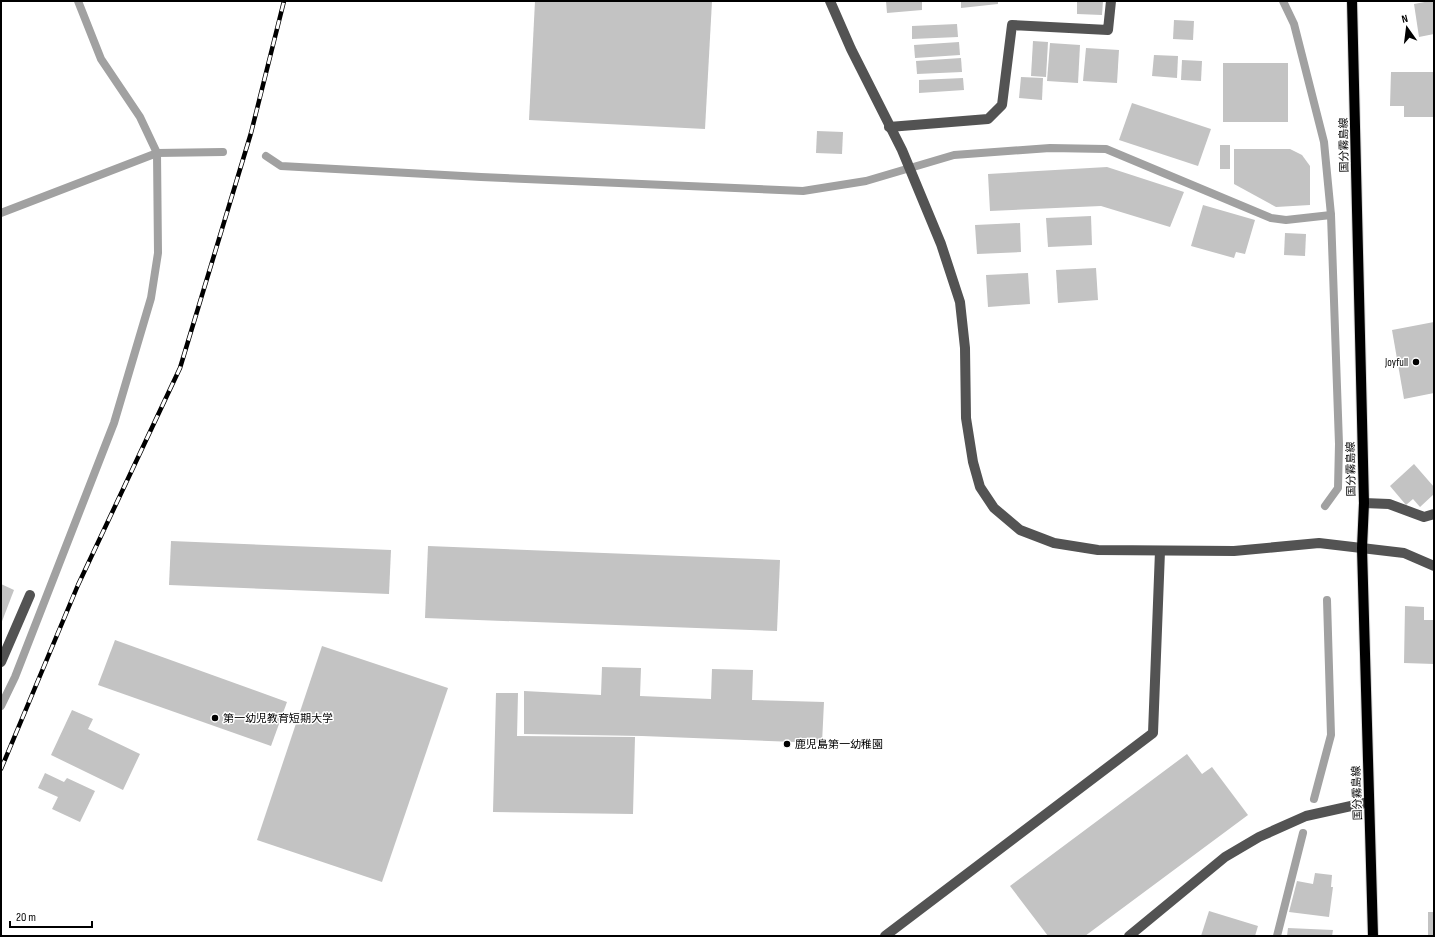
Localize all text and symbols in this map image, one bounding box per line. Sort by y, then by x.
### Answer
north arrow [1387,8,1427,48]
text: N [1400,12,1409,26]
street label: 国分霧島線 [1337,117,1351,173]
place label: Joyfull [1384,356,1408,369]
marker: Joyfull [1411,357,1421,367]
street label: 国分霧島線 [1344,441,1358,497]
place label: 第一幼児教育短期大学 [223,712,333,725]
marker: 第一幼児教育短期大学 [210,713,220,723]
place label: 鹿児島第一幼稚園 [795,738,883,751]
marker: 鹿児島第一幼稚園 [782,739,792,749]
street label: 国分霧島線 [1350,765,1364,821]
scale bar [10,903,92,929]
text: 20 m [16,910,36,925]

